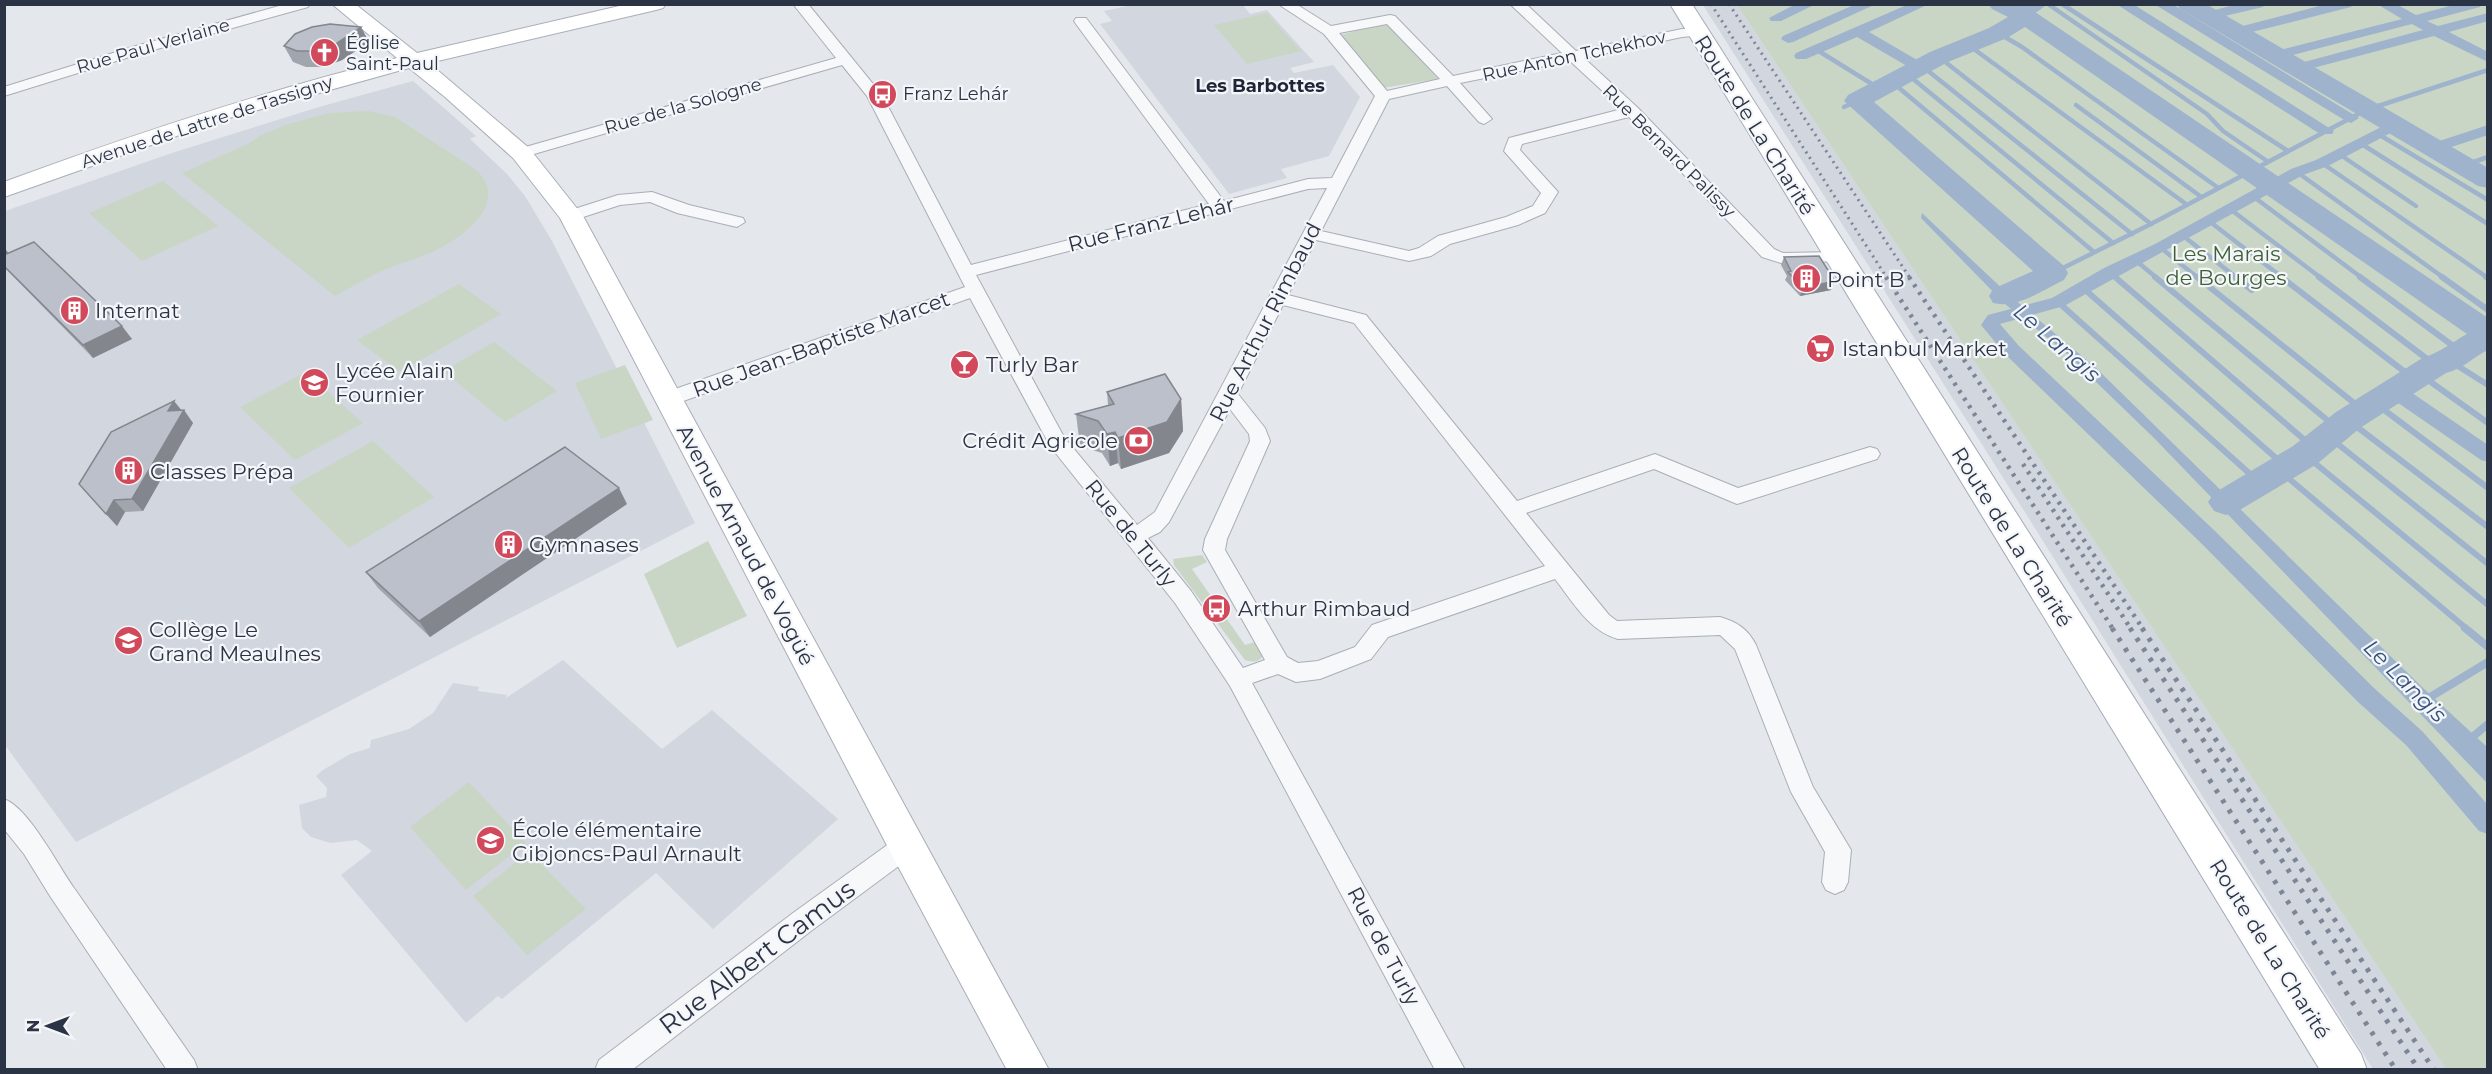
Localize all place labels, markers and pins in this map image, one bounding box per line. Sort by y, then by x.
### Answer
place label: Église Saint-Paul [346,32,439,75]
church icon: Église Saint-Paul [309,37,341,69]
bus stop icon: Franz Lehár [866,78,898,110]
place label: Franz Lehár [903,83,1009,105]
building icon: Point B [1790,263,1822,295]
place label: Point B [1827,267,1905,292]
building icon: Internat [58,294,90,326]
place label: Internat [95,298,180,323]
supermarket icon: Istanbul Market [1805,332,1837,364]
place label: Istanbul Market [1842,336,2007,361]
bar icon: Turly Bar [949,348,981,380]
place label: Turly Bar [986,352,1079,377]
place label: Lycée Alain Fournier [335,358,454,407]
school or university icon: Lycée Alain Fournier [298,366,330,398]
bank icon: Crédit Agricole [1123,424,1155,456]
place label: Crédit Agricole [962,428,1118,453]
building icon: Classes Prépa [113,455,145,487]
place label: Classes Prépa [150,459,294,484]
building icon: Gymnases [492,528,524,560]
place label: Gymnases [529,532,639,557]
bus stop icon: Arthur Rimbaud [1201,592,1233,624]
place label: Arthur Rimbaud [1238,596,1411,621]
place label: Collège Le Grand Meaulnes [149,617,321,666]
school or university icon: Collège Le Grand Meaulnes [112,625,144,657]
place label: École élémentaire Gibjoncs-Paul Arnault [512,817,742,866]
school or university icon: École élémentaire Gibjoncs-Paul Arnault [475,825,507,857]

